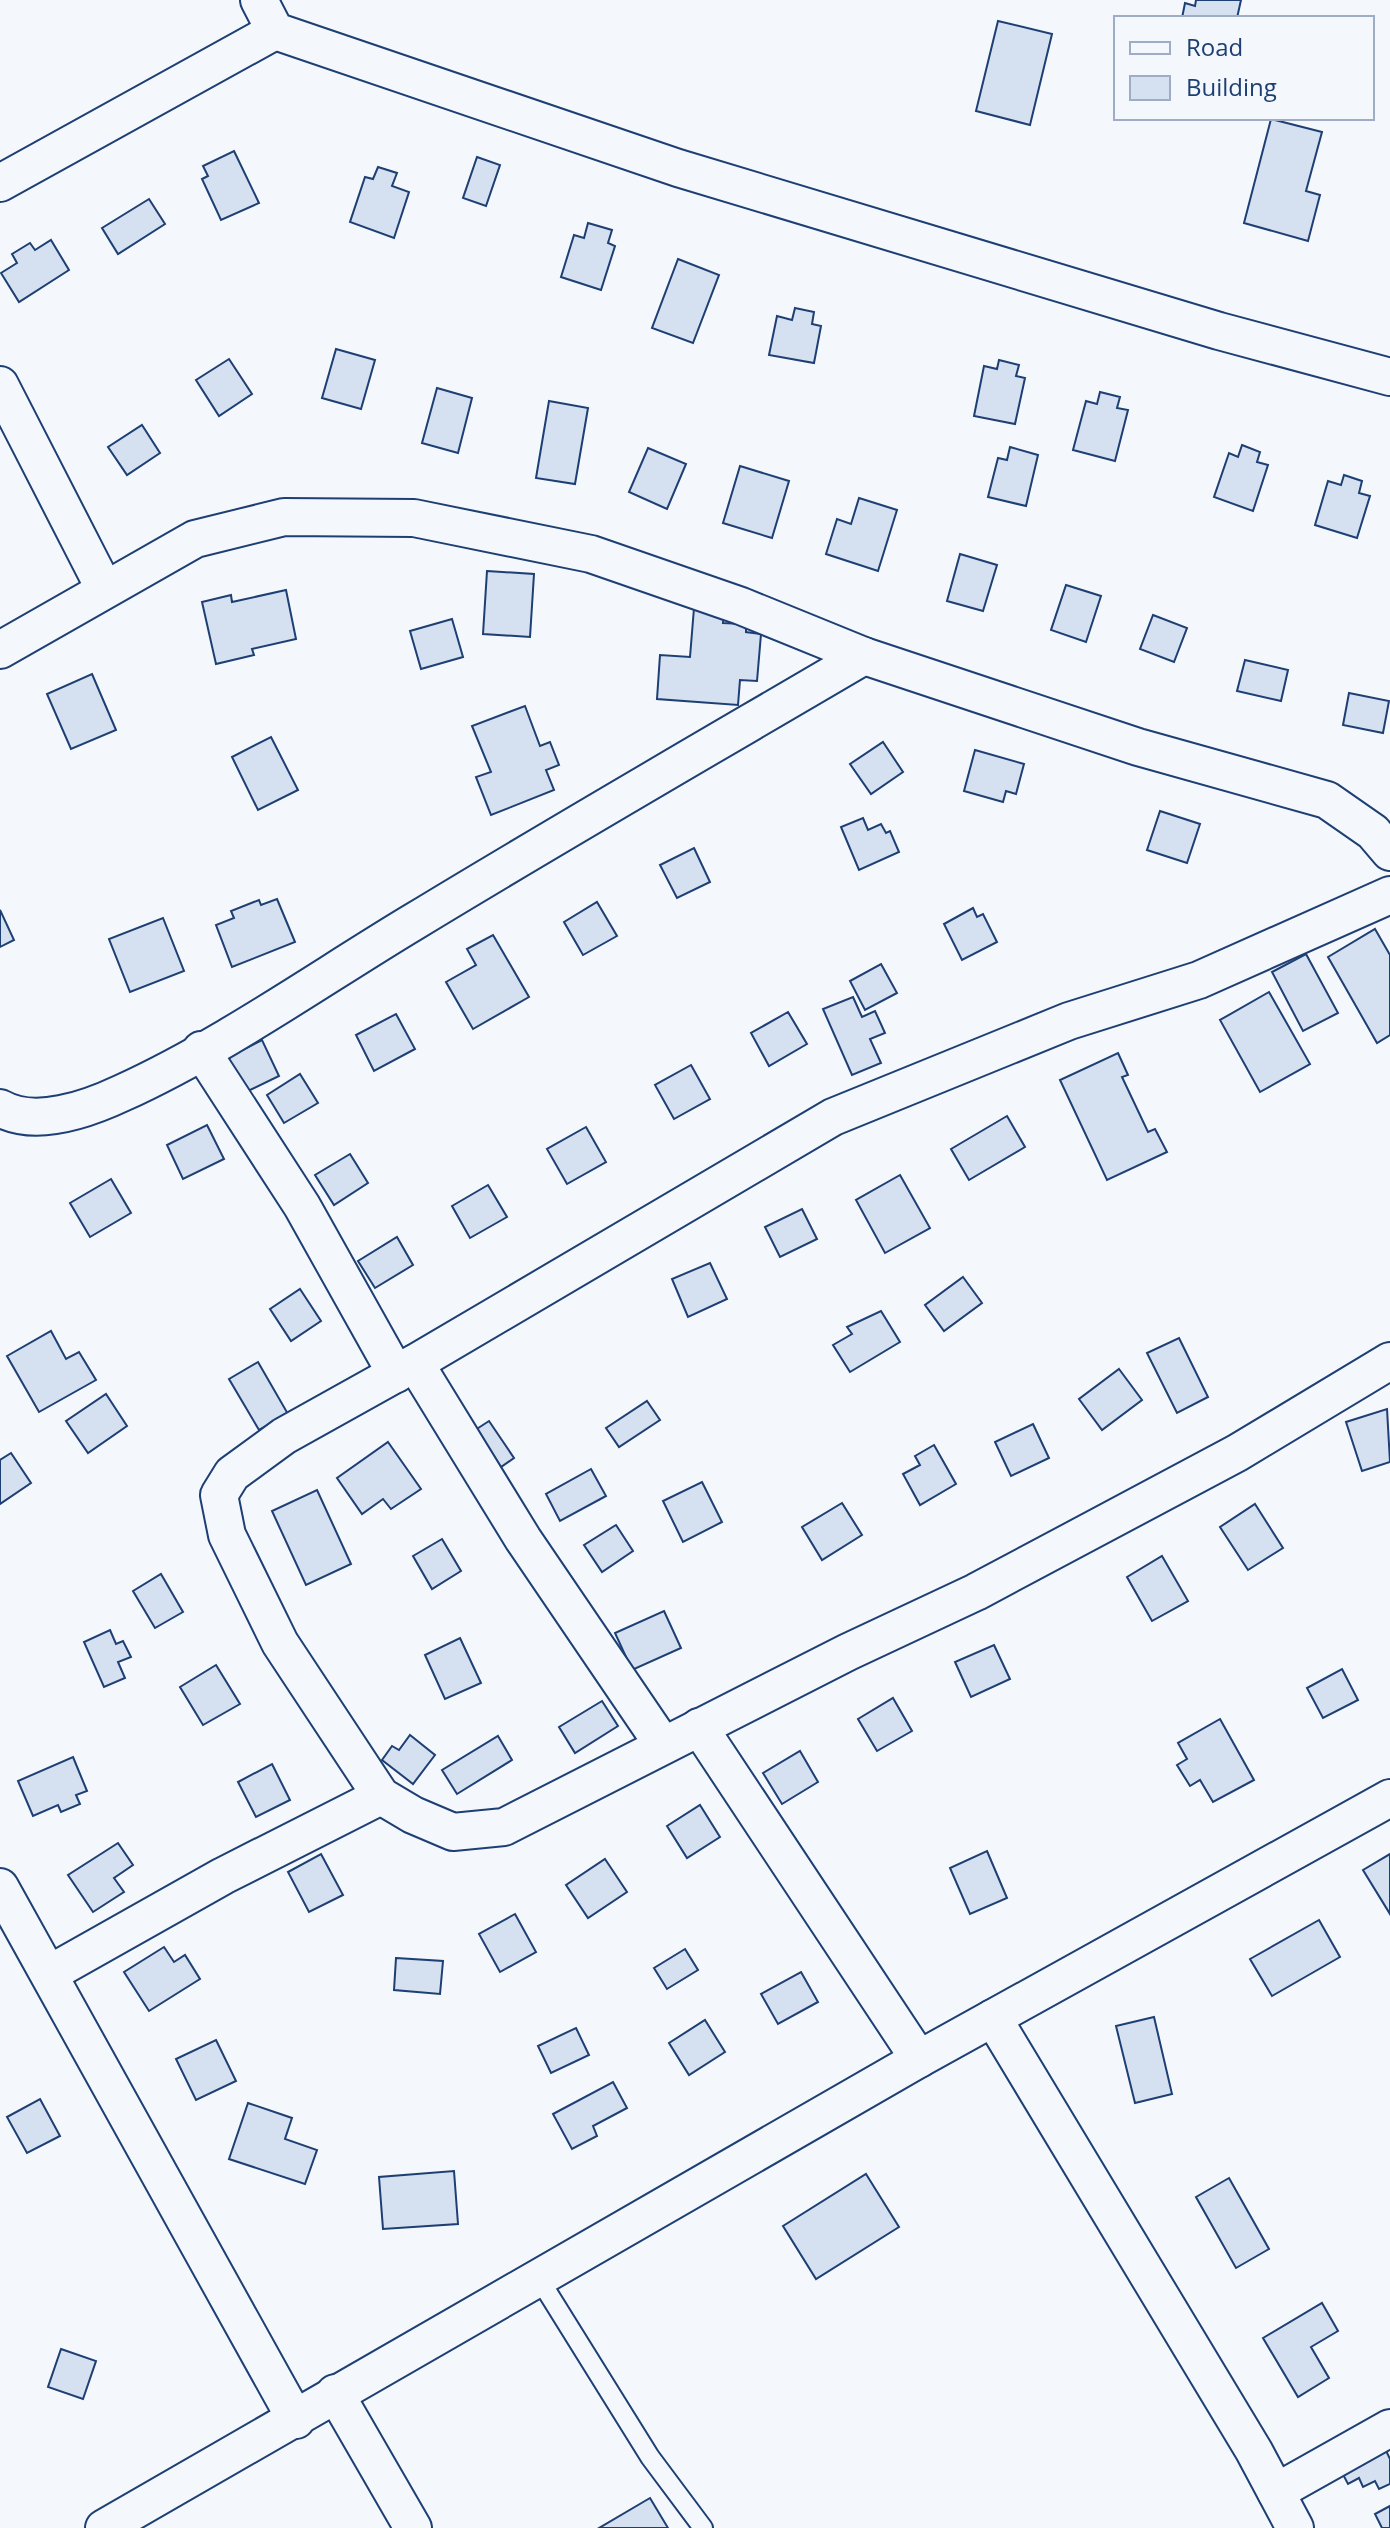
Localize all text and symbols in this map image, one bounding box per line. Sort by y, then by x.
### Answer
legend [1114,16,1374,120]
text: Road [1186,30,1243,63]
text: Building [1186,70,1277,103]

